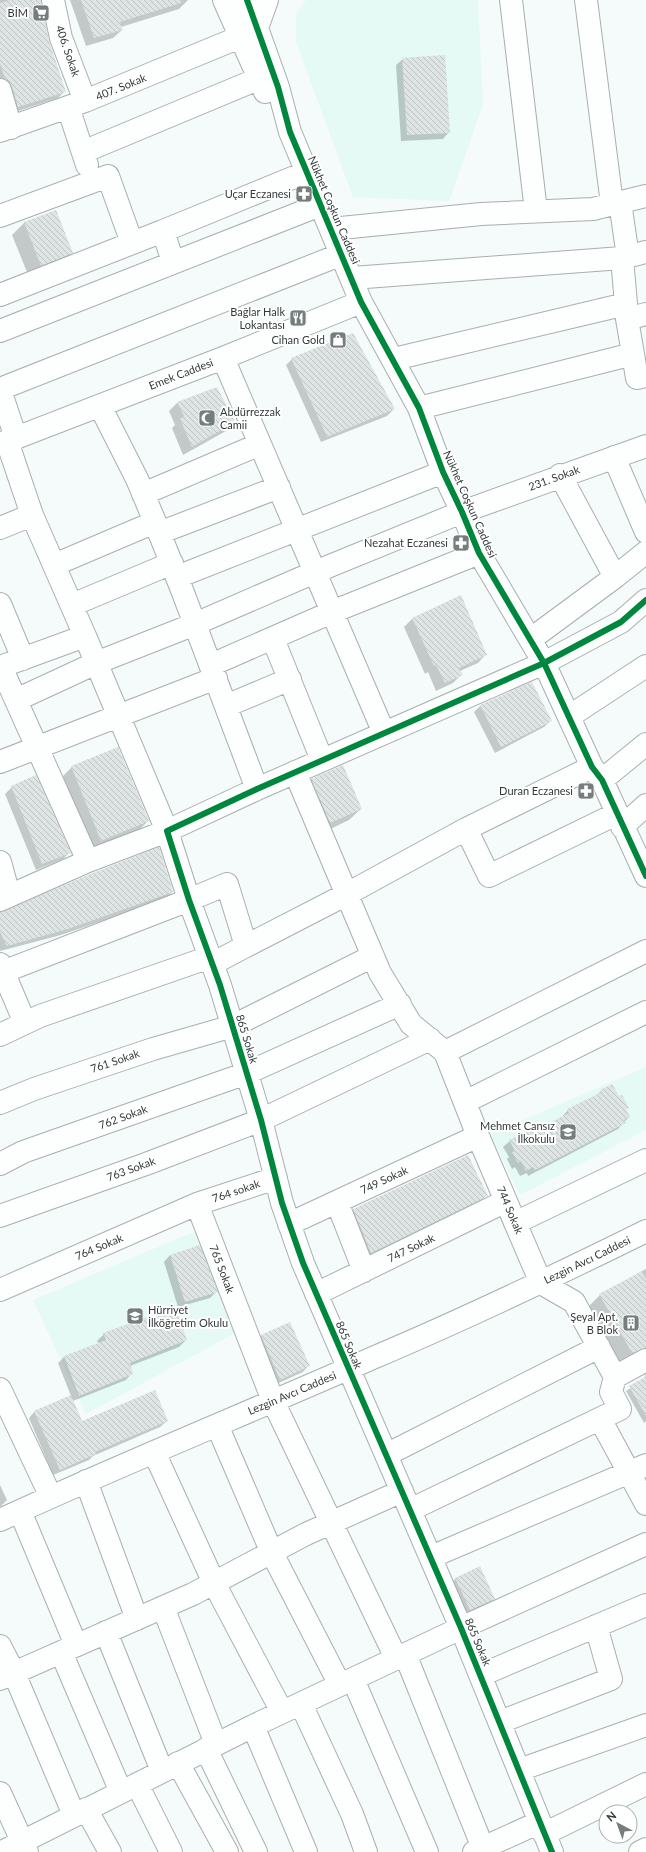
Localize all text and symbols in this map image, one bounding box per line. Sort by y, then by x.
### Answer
supermarket icon: BİM [31,3,51,23]
place label: BİM [8,6,28,19]
street label: 406. Sokak [54,23,83,79]
street label: 407. Sokak [94,70,148,103]
street label: Nükhet Coşkun Caddesi [306,154,363,266]
pharmacy icon: Uçar Eczanesi [294,184,314,204]
place label: Uçar Eczanesi [225,187,291,200]
place label: Bağlar Halk Lokantası [230,305,285,331]
restaurant icon: Bağlar Halk Lokantası [288,308,308,328]
shop icon: Cihan Gold [328,330,348,350]
place label: Cihan Gold [271,333,325,346]
street label: Emek Caddesi [147,355,215,392]
place label: Abdürrezzak Camii [220,405,281,431]
mosque icon: Abdürrezzak Camii [197,408,217,428]
street label: Nükhet Coşkun Caddesi [441,448,500,560]
street label: 231. Sokak [527,462,582,493]
pharmacy icon: Nezahat Eczanesi [451,533,471,553]
place label: Nezahat Eczanesi [364,536,448,549]
pharmacy icon: Duran Eczanesi [576,781,596,801]
place label: Duran Eczanesi [499,784,573,797]
street label: 865 Sokak [234,1013,261,1065]
street label: 761 Sokak [89,1046,141,1075]
street label: 762 Sokak [97,1102,149,1131]
place label: Mehmet Cansız İlkokulu [480,1119,555,1145]
school or university icon: Mehmet Cansız İlkokulu [558,1122,578,1142]
street label: 763 Sokak [105,1154,157,1183]
street label: 749 Sokak [358,1163,410,1196]
street label: 764 sokak [210,1176,262,1205]
street label: 744 Sokak [495,1184,527,1236]
street label: 764 Sokak [73,1230,125,1262]
street label: 747 Sokak [385,1230,437,1265]
street label: Lezgin Avcı Caddesi [541,1233,632,1286]
street label: 765 Sokak [207,1243,238,1295]
place label: Hürriyet İlköğretim Okulu [148,1303,228,1329]
school or university icon: Hürriyet İlköğretim Okulu [125,1306,145,1326]
place label: Şeyal Apt. B Blok [570,1310,618,1336]
building icon: Şeyal Apt. B Blok [621,1313,641,1333]
street label: 865 Sokak [334,1319,366,1371]
street label: Lezgin Avcı Caddesi [246,1368,338,1417]
street label: 865 Sokak [463,1616,495,1668]
north arrow [598,1804,638,1844]
text: N [604,1808,619,1824]

